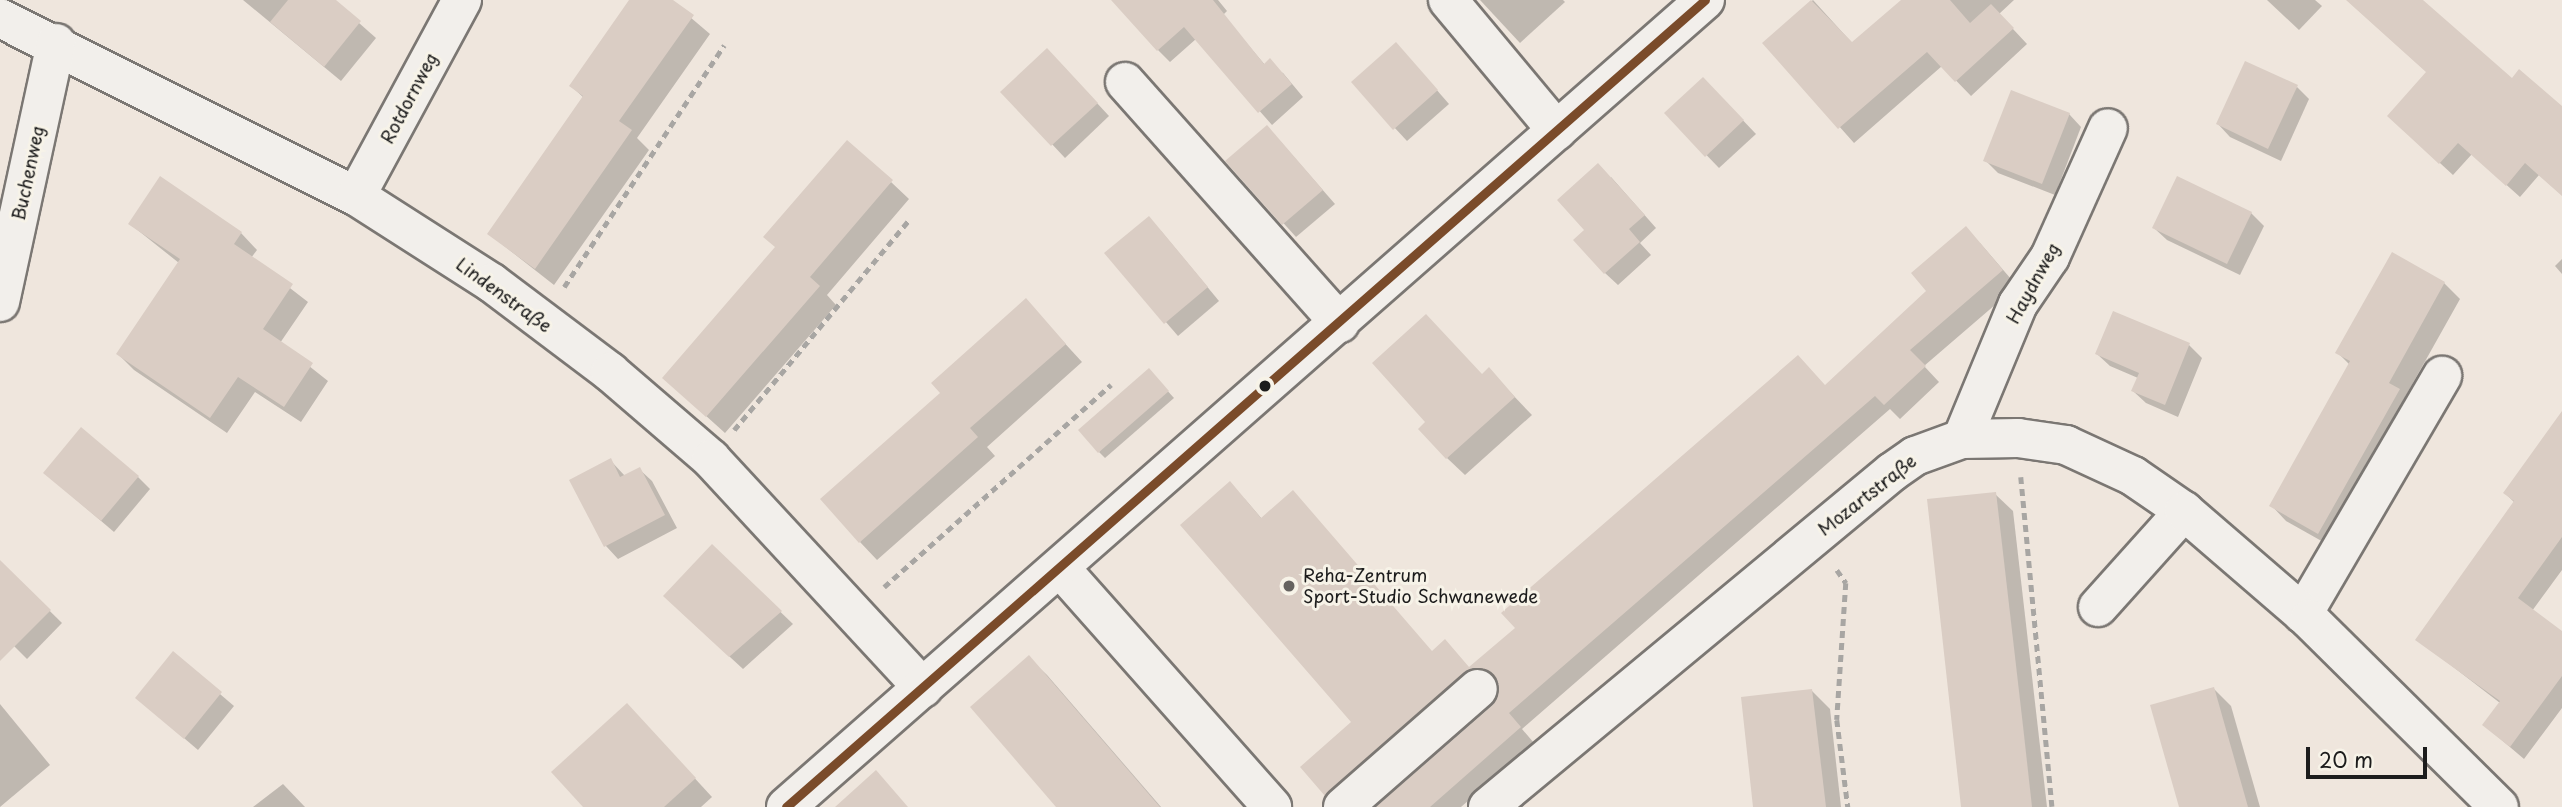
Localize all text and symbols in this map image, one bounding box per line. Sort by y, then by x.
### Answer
street label: Rotdornweg [376,49,442,147]
street label: Buchenweg [7,124,49,222]
street label: Haydnweg [2002,239,2064,327]
street label: Lindenstraße [452,253,556,337]
unlabelled marker [1258,379,1272,393]
street label: Mozartstraße [1814,450,1920,540]
place label: Reha-Zentrum Sport-Studio Schwanewede [1303,565,1539,608]
marker: Reha-Zentrum Sport-Studio Schwanewede [1281,578,1297,594]
scale bar [2310,734,2431,778]
text: 20 m [2319,743,2373,775]

